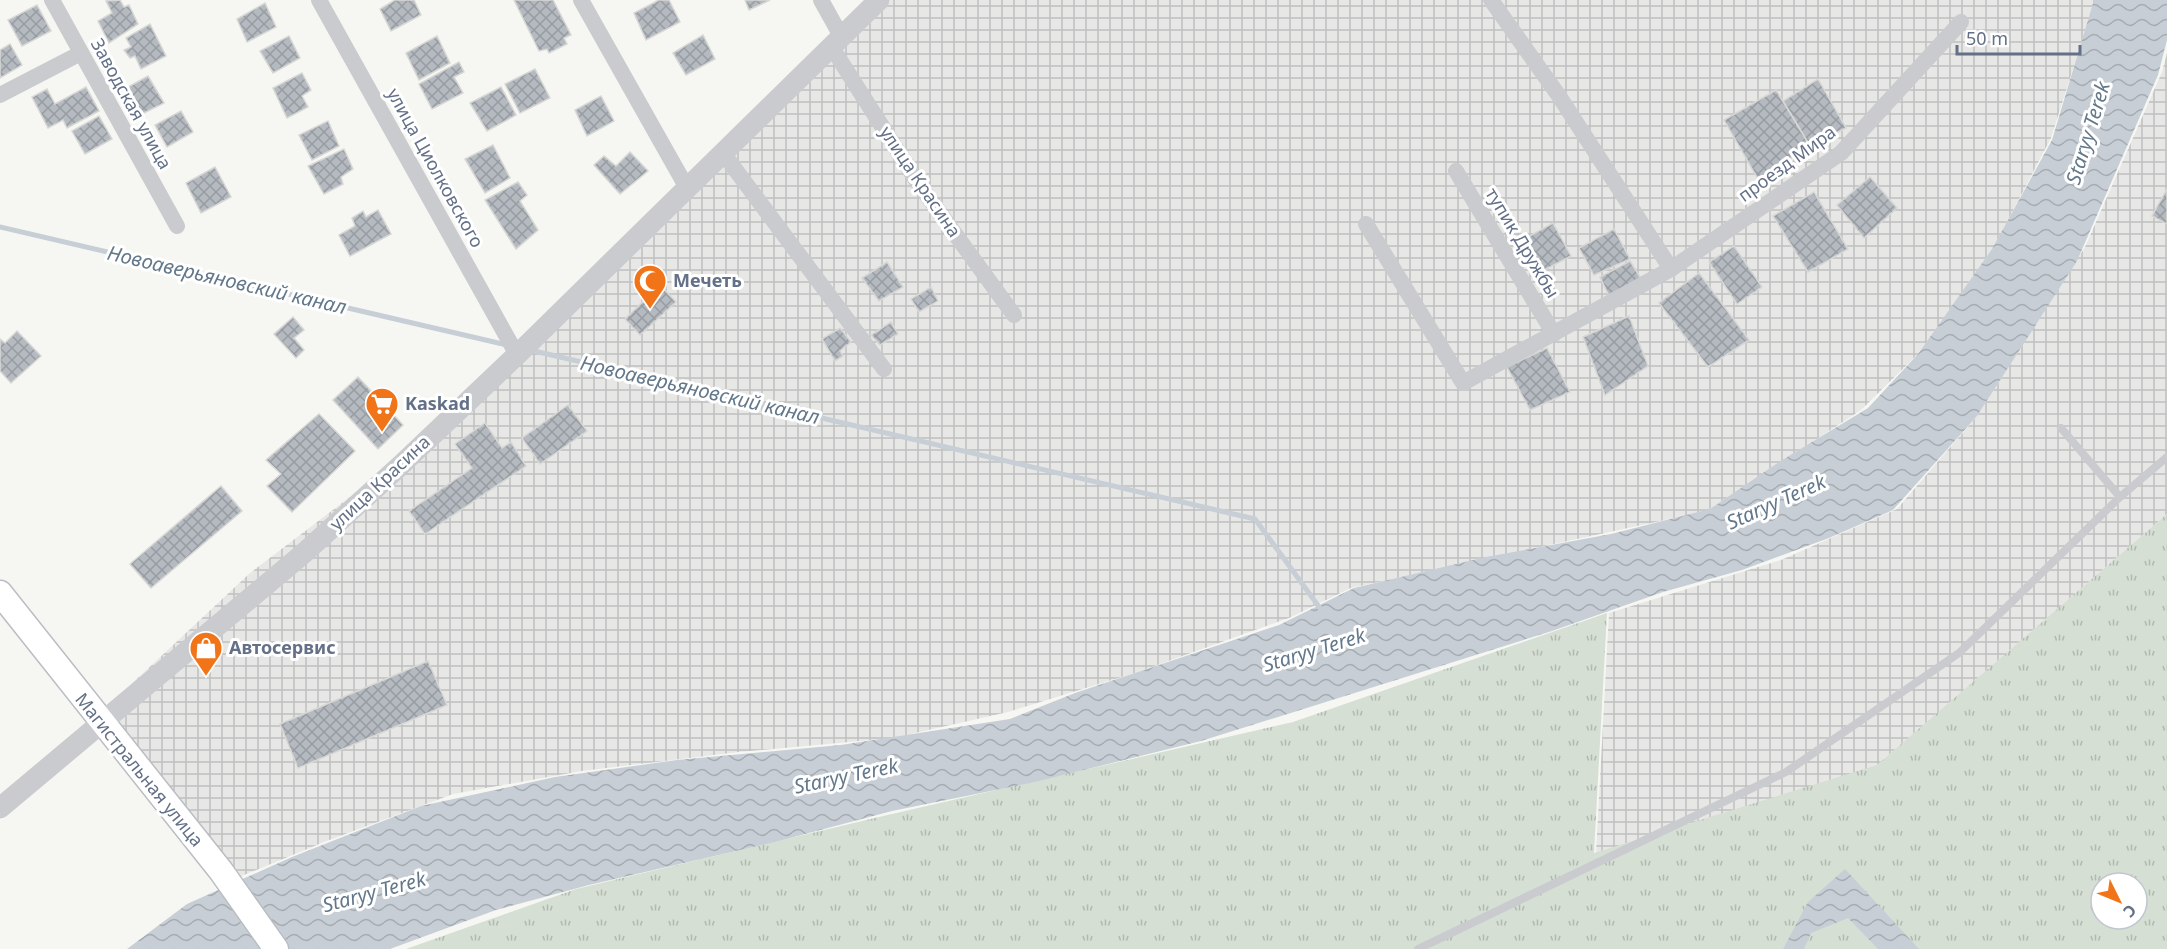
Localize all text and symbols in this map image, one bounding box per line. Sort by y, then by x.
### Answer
scale bar [1957,18,2080,56]
text: 50 m [1966,26,2008,50]
street label: Заводская улица [86,34,178,173]
water label: Staryy Terek [2059,77,2116,187]
street label: улица Циолковского [382,84,490,251]
street label: проезд Мира [1733,120,1840,207]
street label: улица Красина [875,121,967,242]
street label: тупик Дружбы [1480,183,1565,302]
water label: Новоаверьяновский канал [105,239,349,320]
mosque icon: Мечеть [632,263,668,310]
place label: Мечеть [673,268,742,292]
water label: Новоаверьяновский канал [578,349,822,430]
supermarket icon: Kaskad [364,386,400,433]
place label: Kaskad [405,391,470,415]
street label: улица Красина [324,429,435,535]
water label: Staryy Terek [1722,467,1831,535]
water label: Staryy Terek [1259,621,1370,678]
shop icon: Автосервис [188,630,224,677]
place label: Автосервис [229,635,336,659]
street label: Магистральная улица [70,688,209,851]
water label: Staryy Terek [791,751,902,800]
water label: Staryy Terek [319,864,430,918]
north arrow [2089,871,2149,931]
text: С [2118,900,2142,923]

